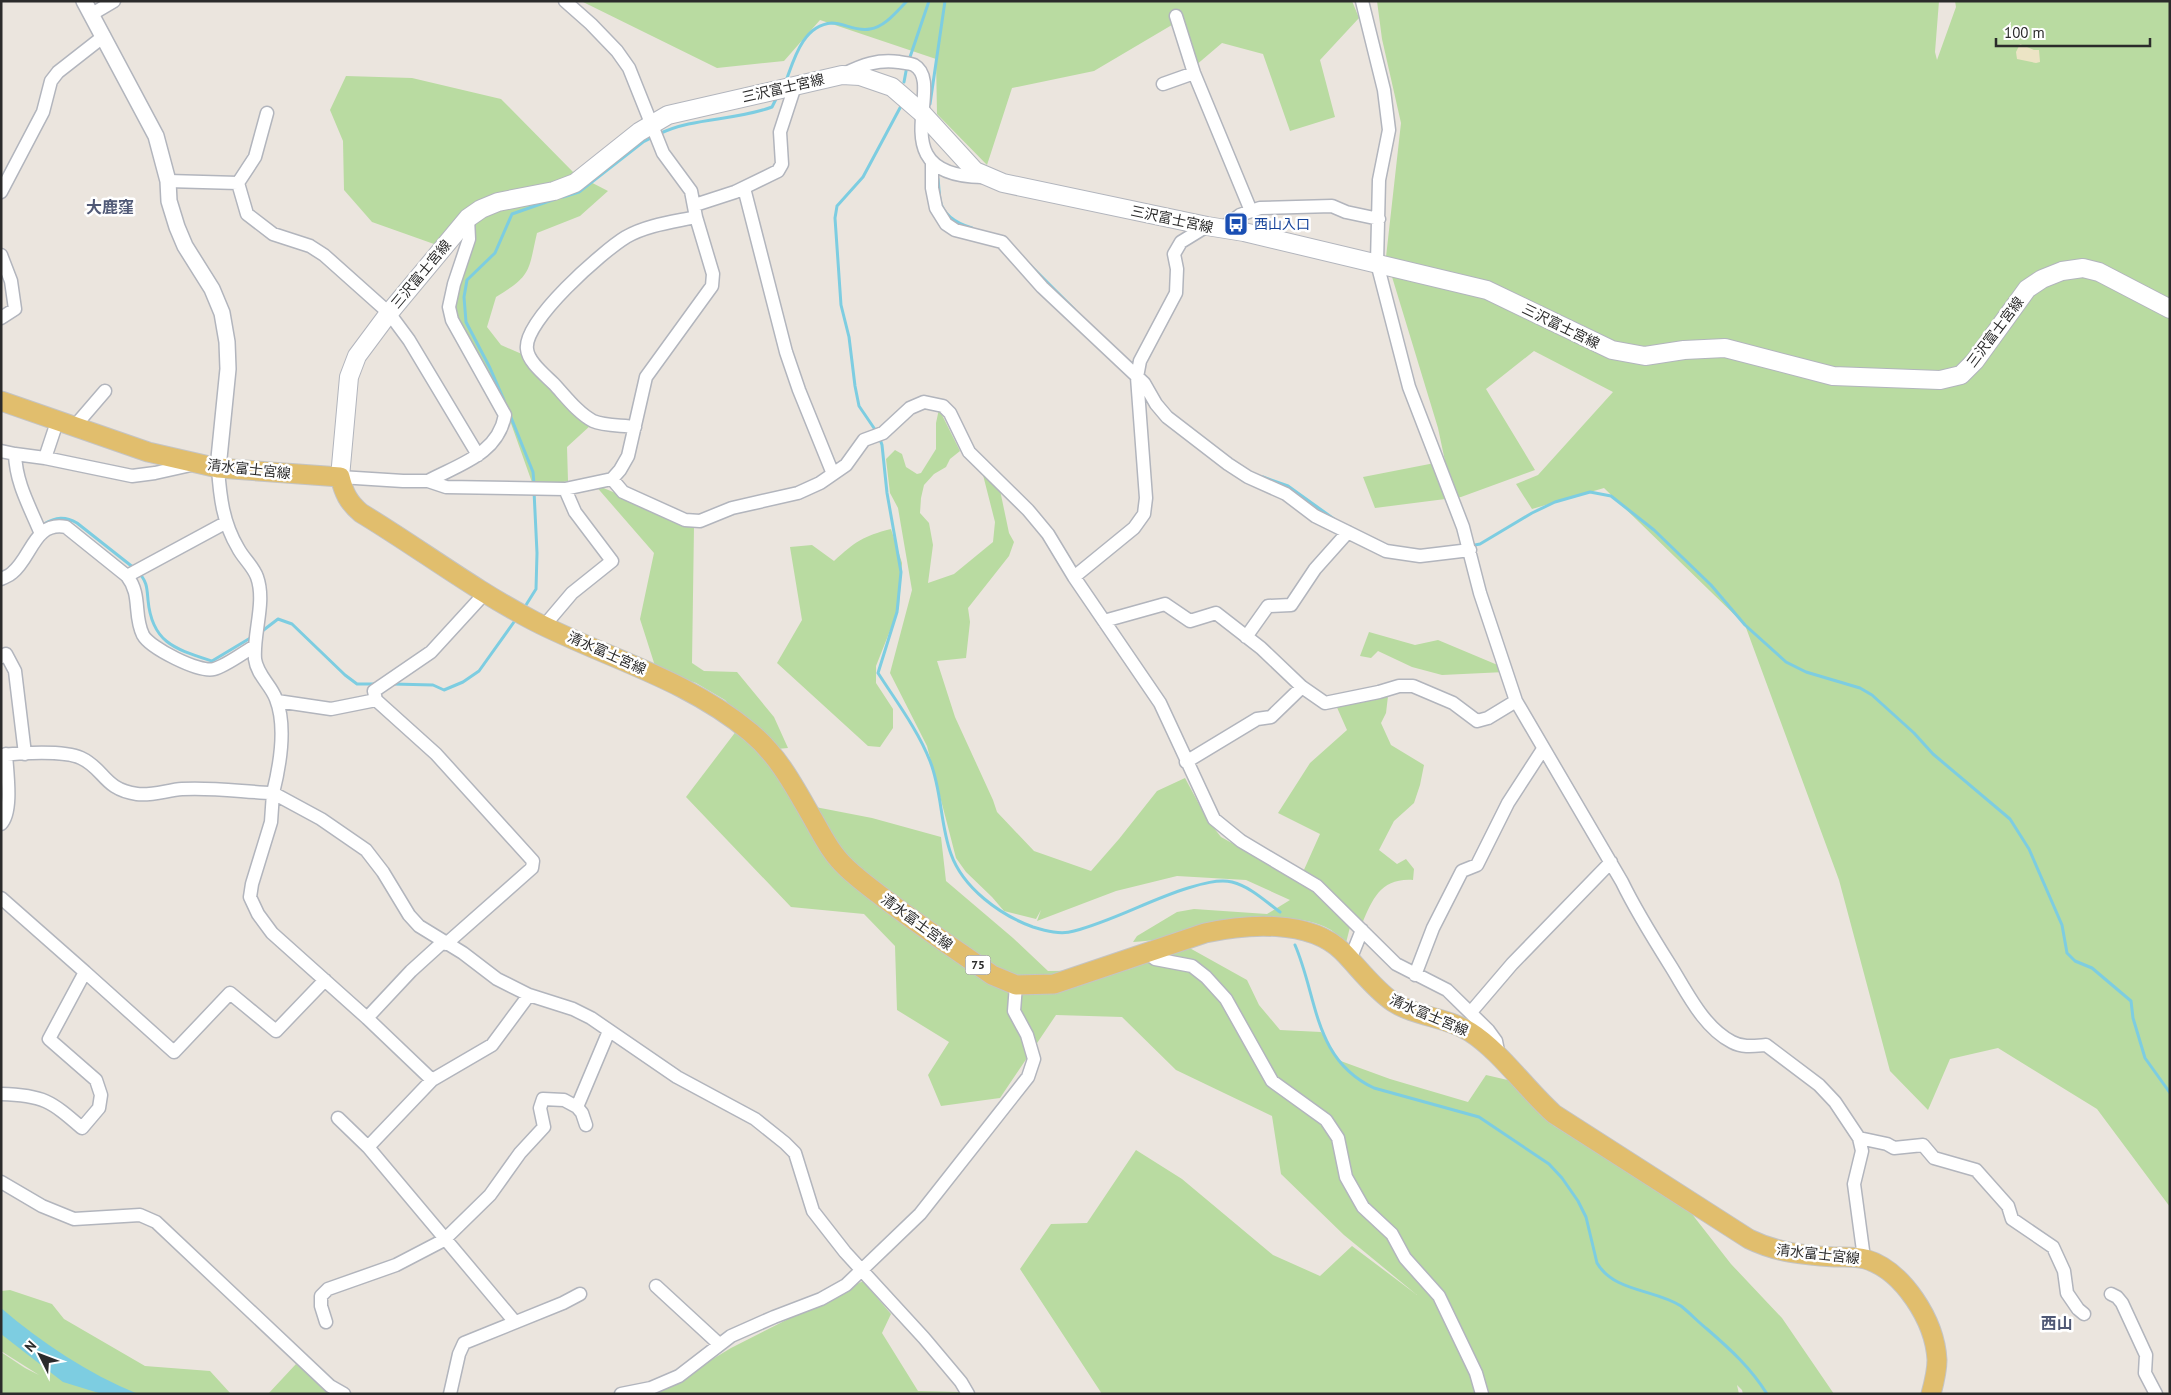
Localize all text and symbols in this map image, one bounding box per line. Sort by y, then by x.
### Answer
scale bar [1996,15,2150,47]
text: 100 m [2004,23,2045,42]
street label: 三沢富士宮線 [740,70,826,106]
district label: 大鹿窪 [86,197,134,217]
street label: 三沢富士宮線 [1129,201,1215,237]
bus stop icon: 西山入口 [1223,211,1249,237]
place label: 西山入口 [1254,215,1310,233]
street label: 三沢富士宮線 [387,236,455,312]
street label: 三沢富士宮線 [1963,293,2027,371]
street label: 三沢富士宮線 [1519,299,1603,353]
street label: 清水富士宮線 [206,456,292,482]
street label: 清水富士宮線 [565,628,649,678]
street label: 清水富士宮線 [878,890,956,954]
road number: 75 [966,956,990,974]
street label: 清水富士宮線 [1387,990,1471,1040]
street label: 清水富士宮線 [1775,1241,1861,1267]
district label: 西山 [2041,1313,2073,1333]
north arrow [15,1330,65,1380]
text: N [21,1337,40,1356]

